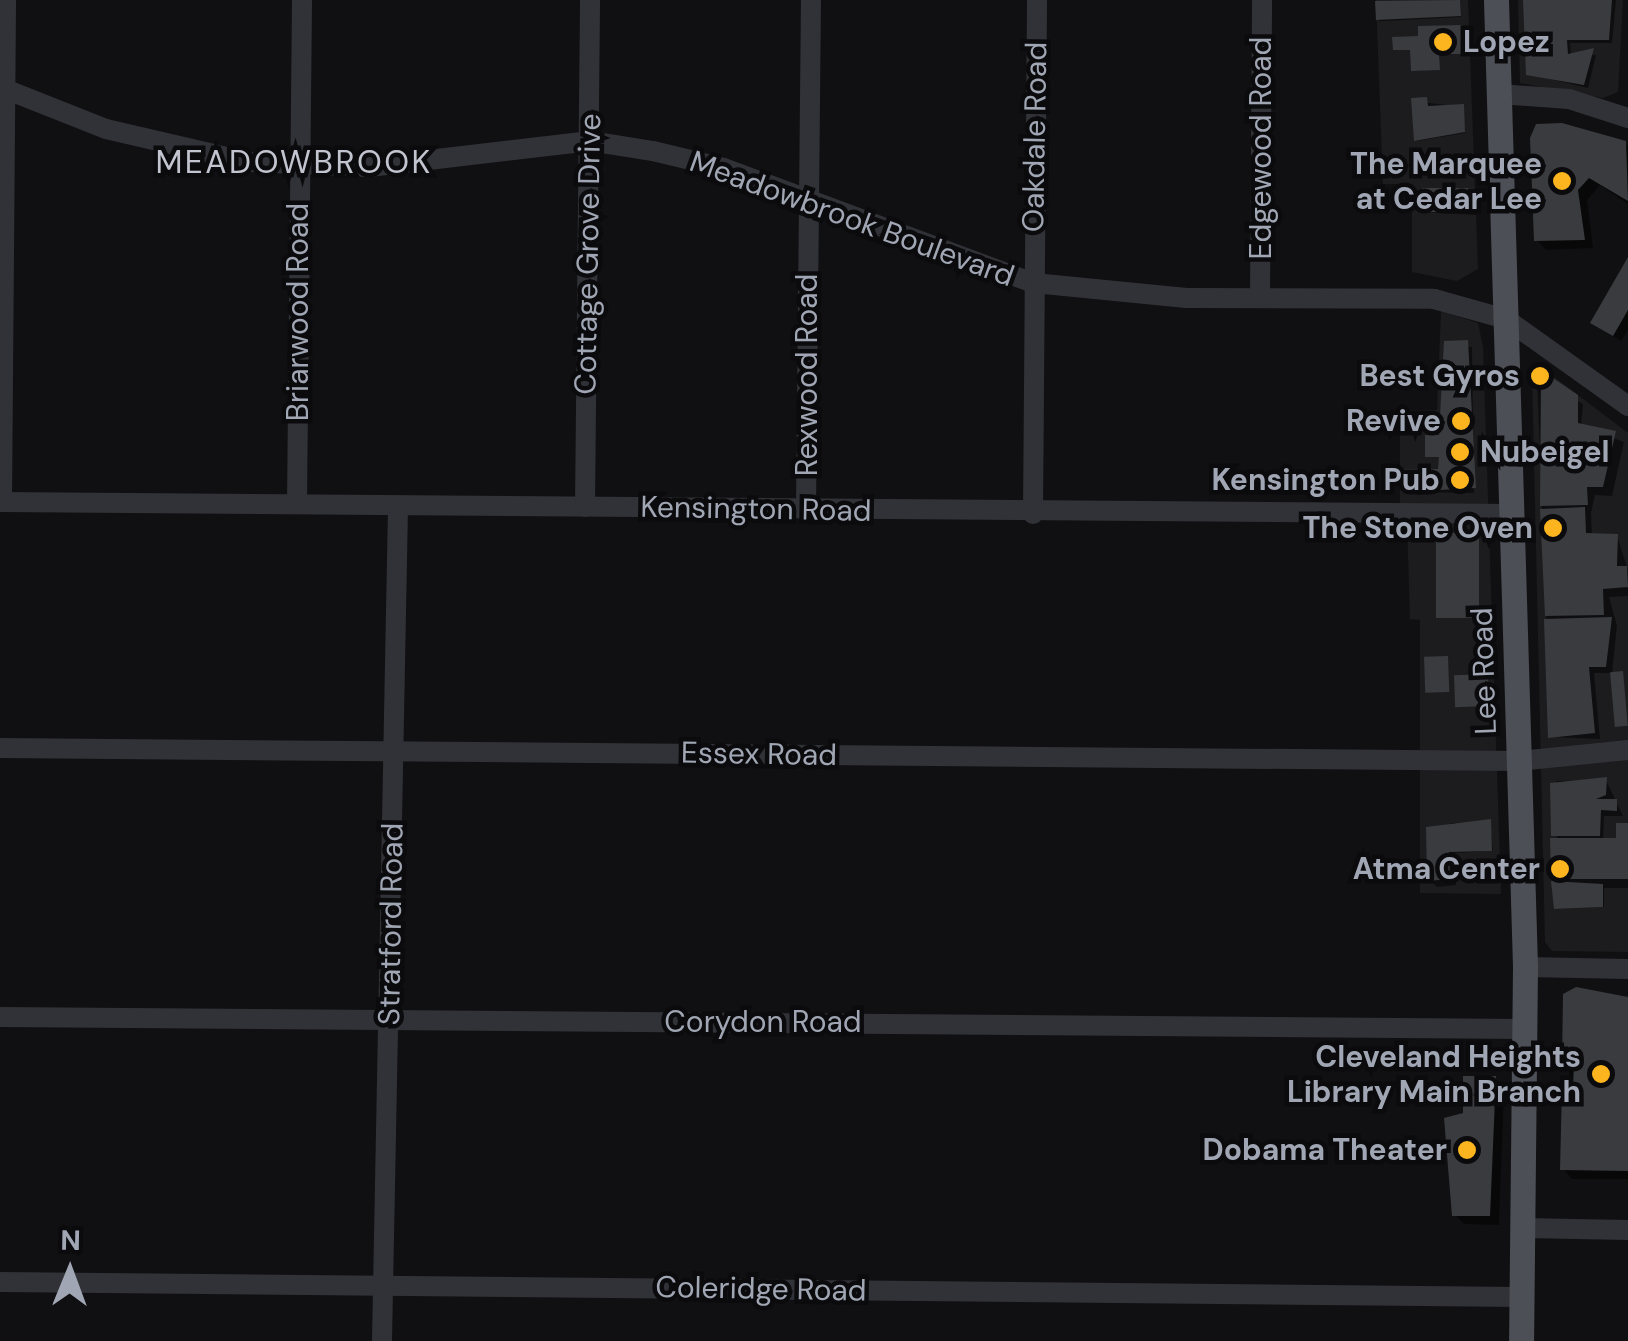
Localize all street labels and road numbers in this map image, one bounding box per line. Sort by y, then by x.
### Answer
street label: Edgewood Road [1243,37,1279,259]
street label: Oakdale Road [1015,42,1055,232]
street label: Cottage Grove Drive [568,113,608,395]
street label: Meadowbrook Boulevard [685,144,1019,294]
street label: Briarwood Road [280,203,316,421]
street label: Rexwood Road [789,274,825,476]
street label: Kensington Road [640,489,872,529]
street label: Lee Road [1464,607,1504,735]
street label: Essex Road [681,735,837,773]
street label: Stratford Road [371,822,411,1026]
street label: Corydon Road [664,1004,862,1040]
street label: Coleridge Road [655,1269,867,1309]

